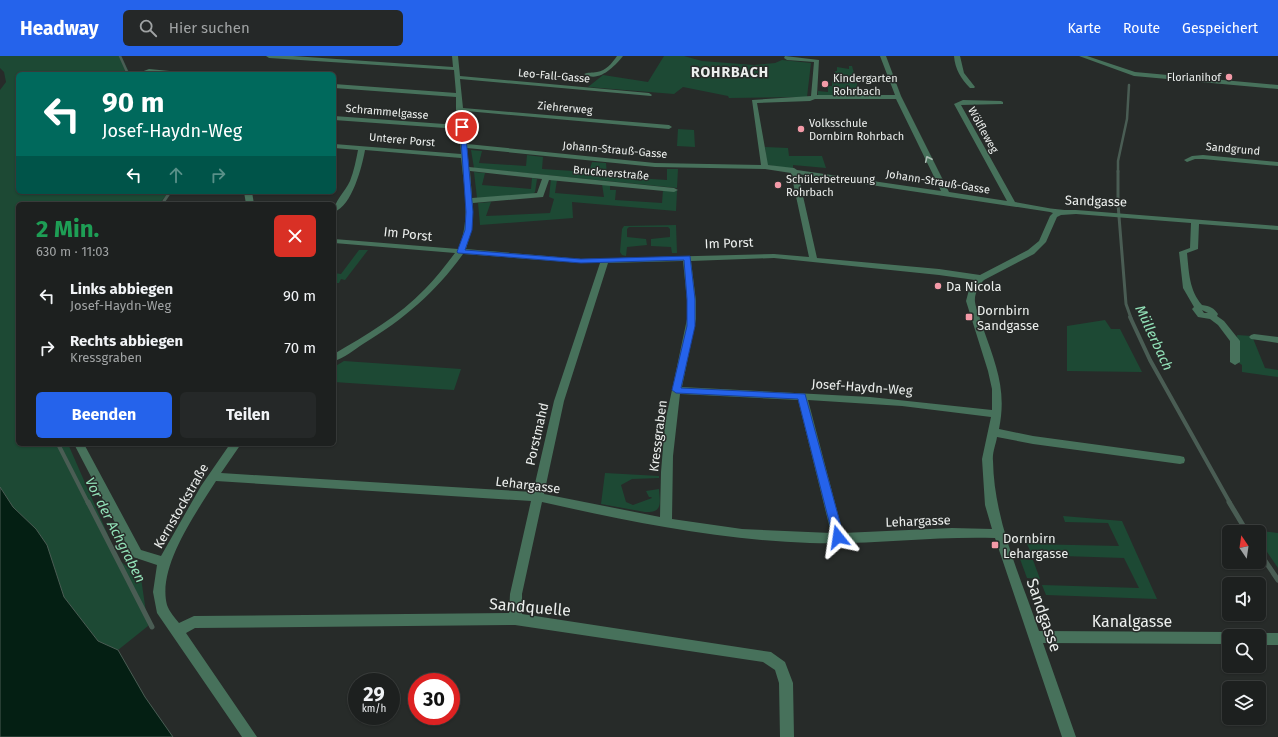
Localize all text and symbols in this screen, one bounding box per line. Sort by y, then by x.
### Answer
search box [123,10,403,46]
text: Headway [20,17,99,40]
icon: search [137,17,159,39]
text: Hier suchen [169,19,250,37]
text: Karte [1067,20,1101,37]
text: Route [1123,20,1160,37]
text: Gespeichert [1182,20,1258,37]
district label: ROHRBACH [691,64,769,81]
street label: Leo-Fall-Gasse [517,66,591,86]
place label: Florianihof [1167,71,1222,84]
place label: Kindergarten Rohrbach [833,72,898,98]
marker: Florianihof [1224,72,1234,82]
marker: Kindergarten Rohrbach [820,79,830,89]
text: 90 m [102,86,164,119]
icon: left [36,88,88,140]
street label: Ziehrerweg [537,99,593,117]
street label: Schrammelgasse [345,102,429,122]
street label: Wölfleweg [965,105,1001,156]
pin [445,110,479,144]
icon: arrive [451,116,473,138]
place label: Volksschule Dornbirn Rohrbach [809,117,904,143]
text: Josef-Haydn-Weg [102,120,242,142]
marker: Volksschule Dornbirn Rohrbach [796,124,806,134]
street label: Unterer Porst [368,131,436,149]
street label: Johann-Strauß-Gasse [562,139,668,161]
street label: Sandgrund [1205,140,1261,158]
one-way arrow [925,156,933,163]
street label: Brucknerstraße [572,163,650,183]
icon: left [123,164,145,186]
icon: ahead [165,164,187,186]
icon: right [207,164,229,186]
street label: Johann-Strauß-Gasse [885,167,991,197]
place label: Schülerbetreuung Rohrbach [786,173,875,199]
marker: Schülerbetreuung Rohrbach [773,180,783,190]
street label: Sandgasse [1065,192,1127,210]
text: 2 Min. [36,215,99,243]
button: close [274,215,316,257]
street label: Im Porst [383,224,433,244]
street label: Im Porst [704,235,754,251]
text: 630 m · 11:03 [36,244,109,259]
place label: Da Nicola [946,279,1002,294]
text: Links abbiegen [70,280,173,298]
marker: Da Nicola [933,281,943,291]
icon: left [36,285,58,307]
text: 90 m [283,287,316,305]
text: Josef-Haydn-Weg [70,298,171,313]
place label: Dornbirn Sandgasse [977,303,1039,333]
water label: Müllerbach [1131,303,1177,373]
marker: Dornbirn Sandgasse [964,312,974,322]
text: Rechts abbiegen [70,332,183,350]
icon: right [36,337,58,359]
text: 70 m [284,339,316,357]
text: Kressgraben [70,350,142,365]
street label: Josef-Haydn-Weg [811,376,913,398]
button: Beenden [36,392,172,438]
button: Teilen [180,392,316,438]
street label: Kressgraben [646,399,670,473]
street label: Porstmahd [522,401,552,467]
street label: Kernstockstraße [151,461,211,551]
water label: Vor der Achgraben [81,474,149,586]
street label: Lehargasse [495,474,561,496]
street label: Lehargasse [885,512,951,530]
position arrow [817,516,859,558]
north arrow [1222,525,1266,569]
map controls [1222,525,1266,725]
place label: Dornbirn Lehargasse [1003,531,1068,561]
marker: Dornbirn Lehargasse [990,540,1000,550]
street label: Sandgasse [1023,576,1065,654]
button: sound [1222,577,1266,621]
street label: Sandquelle [488,594,572,620]
street label: Kanalgasse [1092,612,1172,631]
button: search [1222,629,1266,673]
speed limit sign: 30 [408,673,460,725]
button: layers [1222,681,1266,725]
text: 29 [363,682,385,706]
text: km/h [362,703,386,715]

